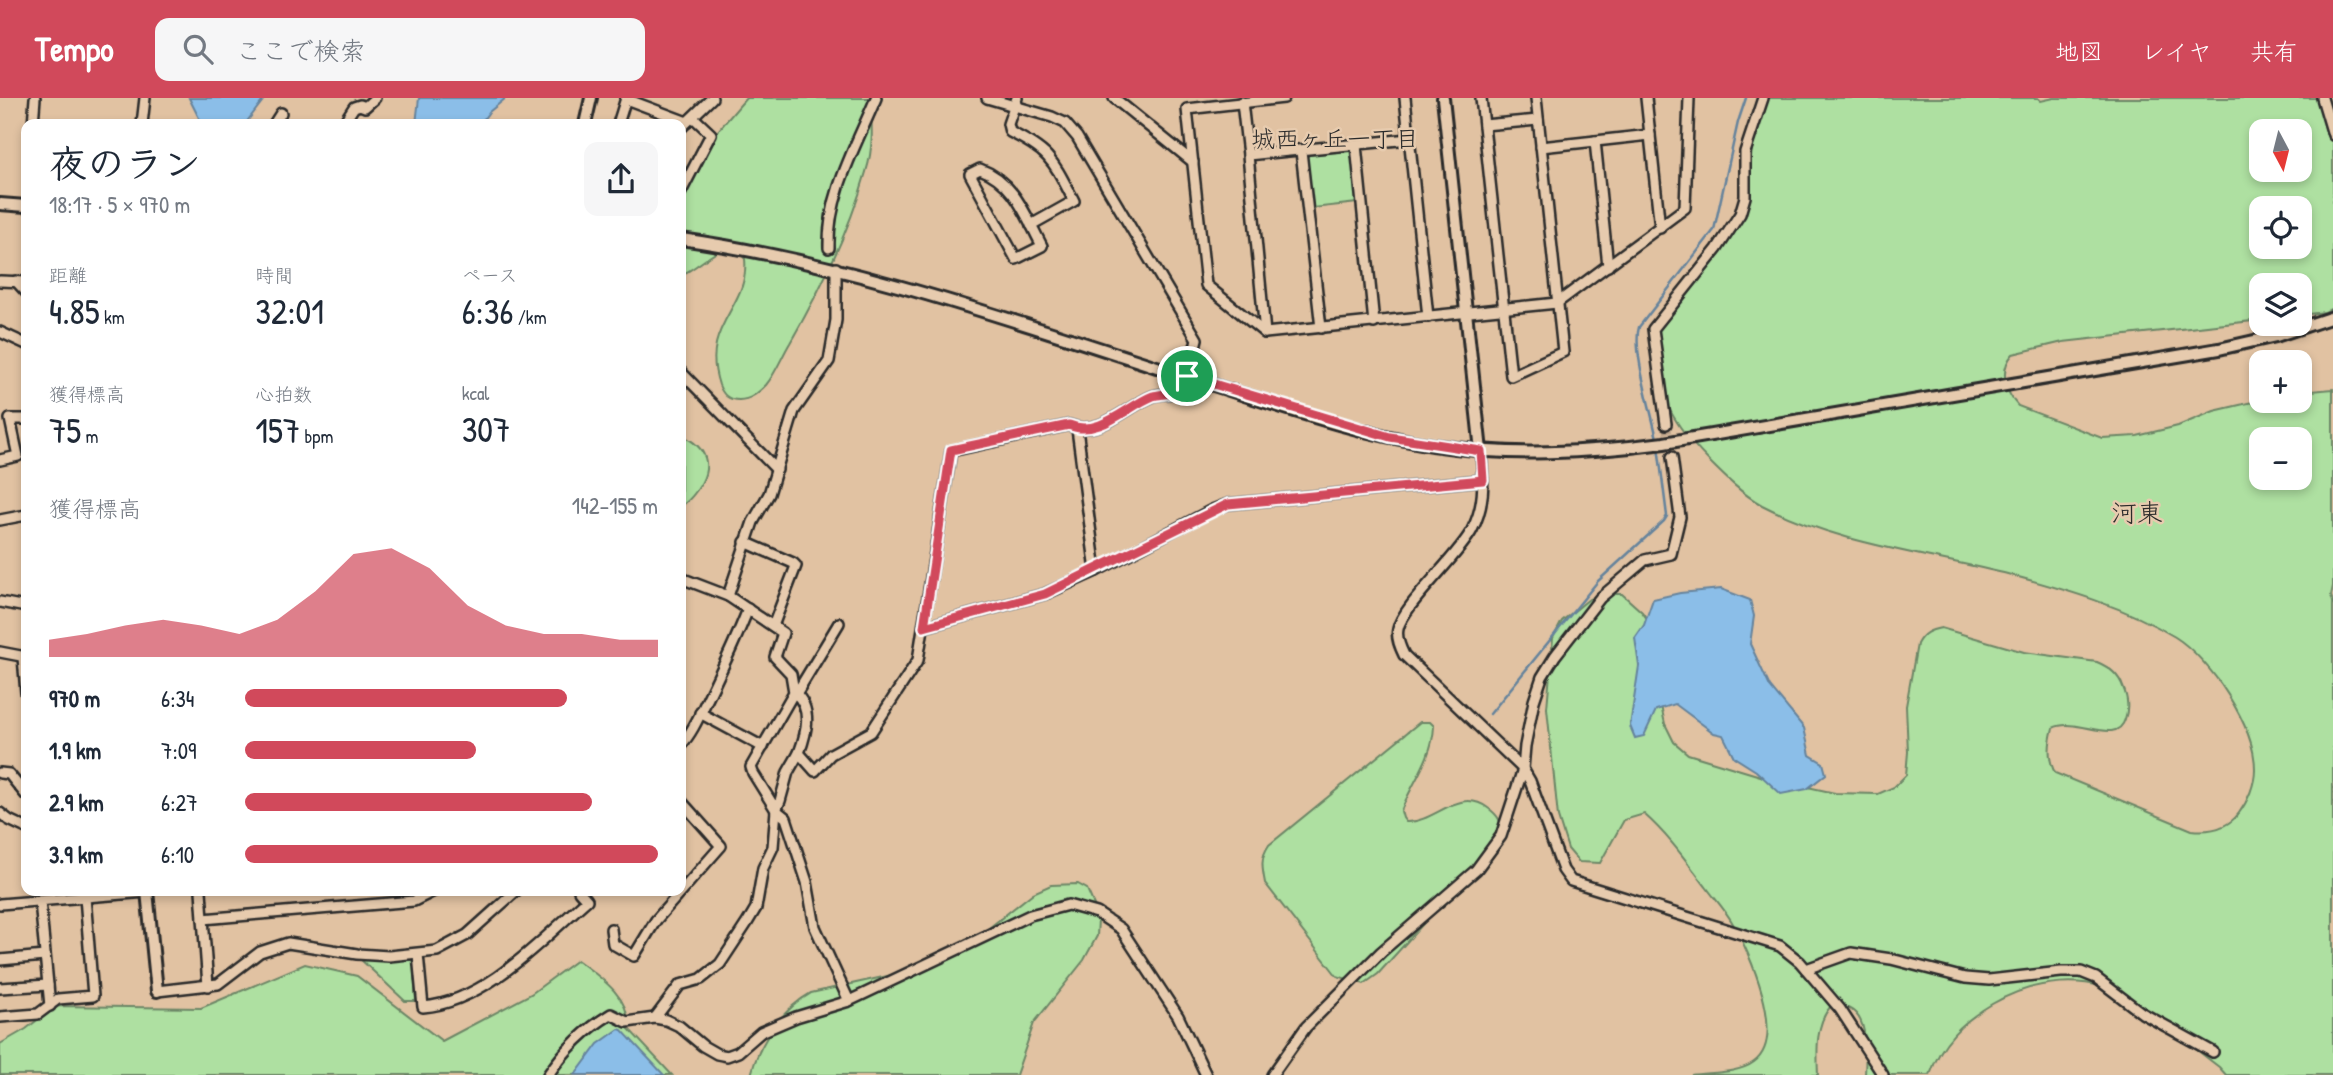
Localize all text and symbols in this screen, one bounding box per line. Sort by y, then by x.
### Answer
search box [155,18,645,81]
text: Tempo [35,27,113,71]
icon: search [179,30,217,68]
text: ここで検索 [235,33,365,68]
text: 地図 [2055,35,2103,67]
text: レイヤ [2141,35,2212,67]
text: 共有 [2250,35,2298,67]
north arrow [2249,119,2312,182]
map controls [2249,119,2312,490]
district label: 城西ヶ丘一丁目 [1251,122,1419,154]
text: 夜のラン [49,137,201,189]
button: share [584,142,658,216]
text: 18:17 · 5 × 970 m [49,189,190,220]
button: locate [2249,196,2312,259]
text: 距離 [49,262,87,288]
text: 時間 [255,262,293,288]
text: ペース [462,262,518,288]
button: layers [2249,273,2312,336]
text: 4.85 [49,288,100,335]
text: 32:01 [255,288,324,335]
text: 6:36 [462,288,513,335]
text: km [100,304,125,330]
text: /km [513,304,547,330]
pin [1157,346,1217,406]
button: + [2249,350,2312,413]
icon: arrive [1168,357,1206,395]
text: kcal [462,380,489,406]
text: 獲得標高 [49,381,125,407]
text: 心拍数 [255,381,312,407]
text: 307 [462,406,510,453]
text: 75 [49,407,81,454]
text: 157 [255,407,300,454]
text: m [81,423,98,449]
text: bpm [300,423,333,449]
button: − [2249,427,2312,490]
text: 142–155 m [572,490,658,521]
text: 獲得標高 [49,493,141,524]
district label: 河東 [2111,495,2163,530]
text: 970 m [49,683,100,714]
text: 6:34 [161,683,194,714]
text: 1.9 km [49,735,101,766]
text: 7:09 [161,735,196,766]
text: 2.9 km [49,787,104,818]
text: 6:27 [161,787,198,818]
text: 3.9 km [49,839,103,870]
text: 6:10 [161,839,194,870]

